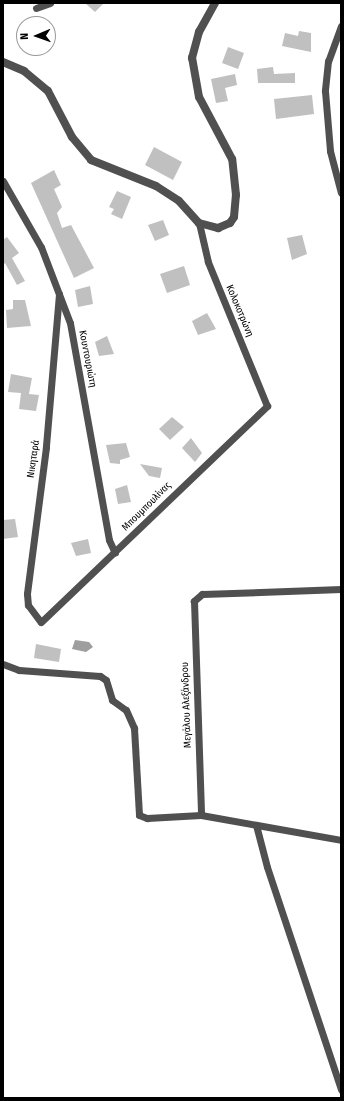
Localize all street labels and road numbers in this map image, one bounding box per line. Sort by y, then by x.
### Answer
street label: Κολοκοτρώνη [223,283,255,339]
street label: Κουντουριώτη [76,329,98,389]
street label: Νικηταρά [25,439,43,479]
street label: Μπουμπουλίνας [120,480,174,534]
street label: Μεγάλου Αλεξάνδρου [180,662,194,748]

